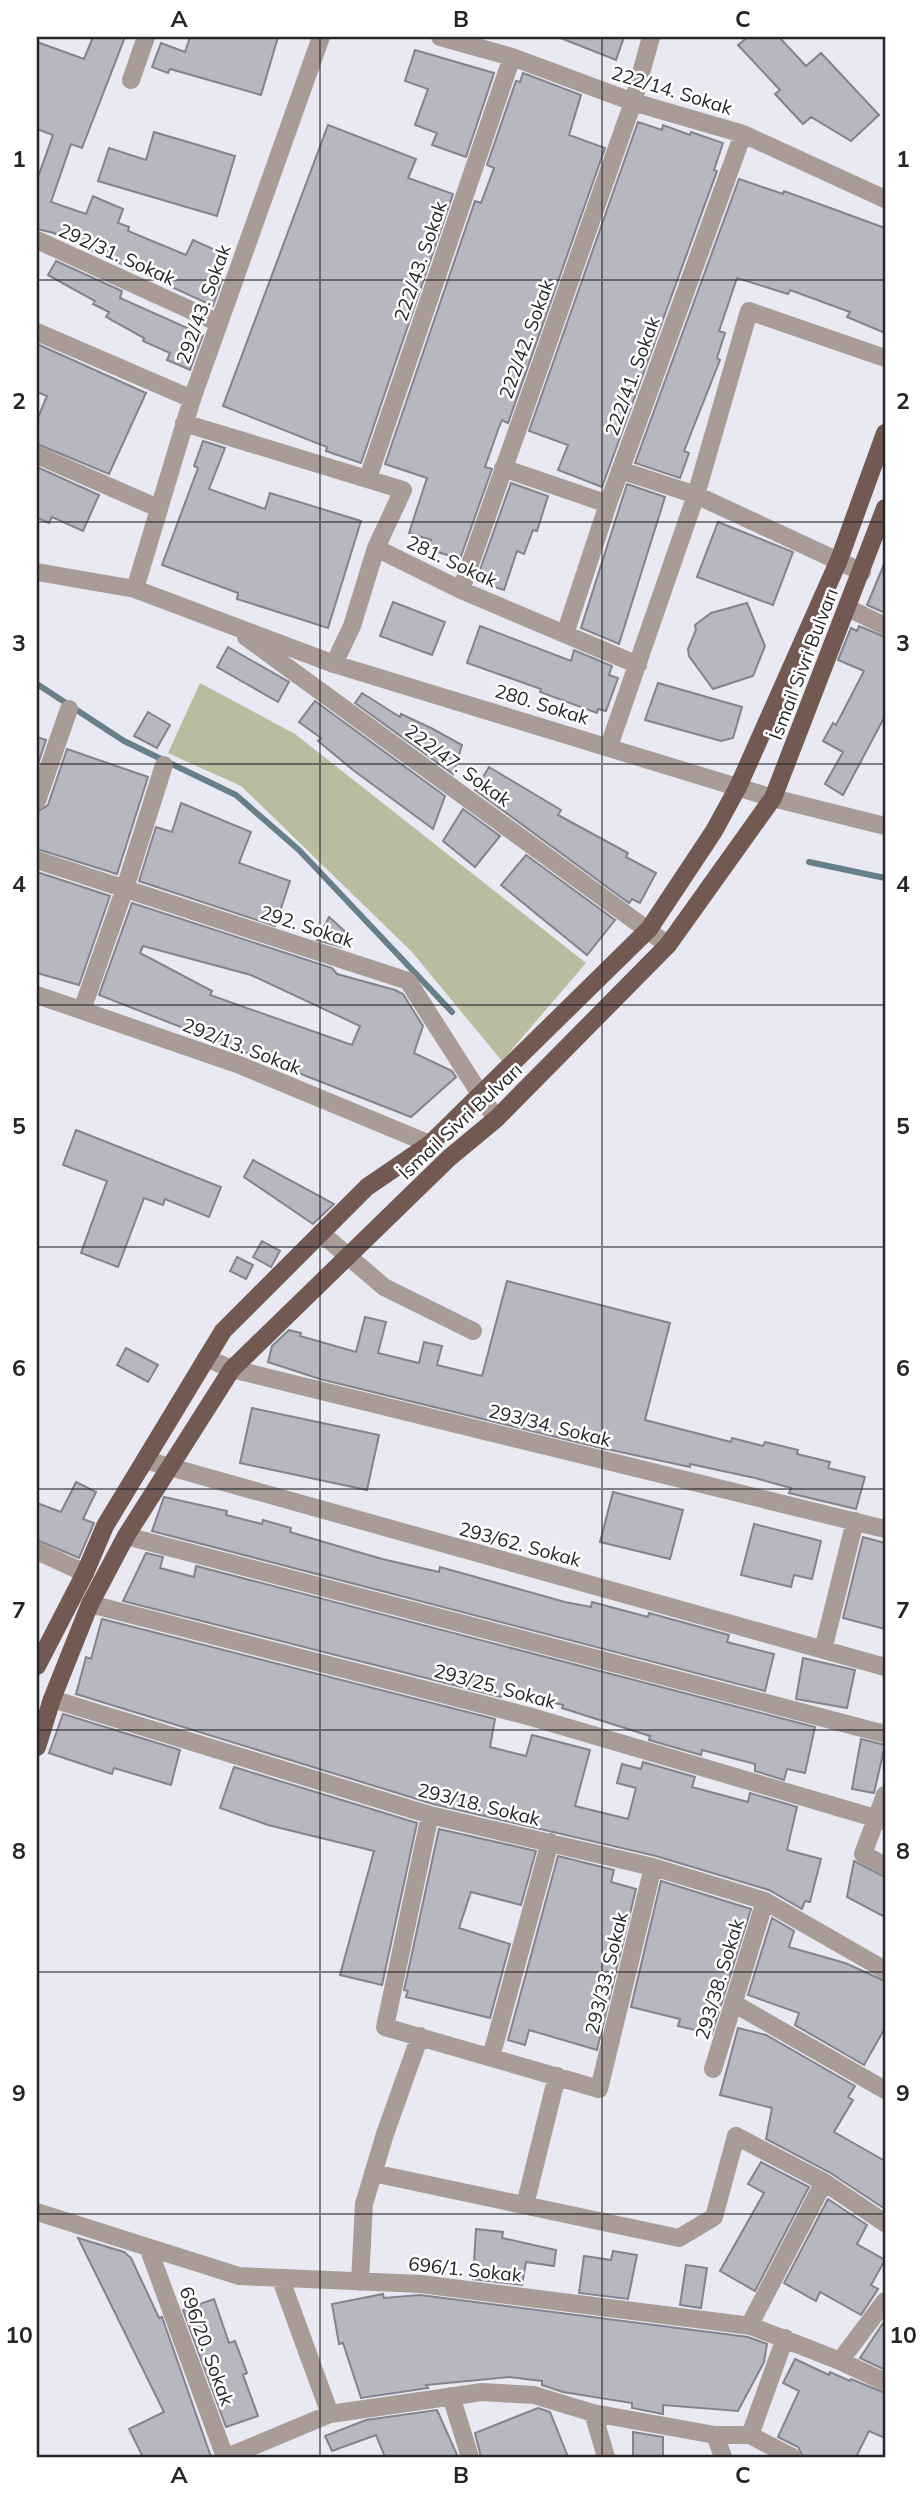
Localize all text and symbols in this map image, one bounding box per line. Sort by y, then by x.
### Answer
text: A [170,4,188,33]
text: B [453,4,469,33]
text: C [735,4,751,33]
street label: 222/14. Sokak [609,60,736,120]
text: 1 [12,144,26,173]
text: 1 [896,144,910,173]
street label: 222/43. Sokak [388,198,452,324]
street label: 292/31. Sokak [55,218,179,291]
street label: 292/43. Sokak [170,241,236,367]
street label: 222/42. Sokak [493,276,559,402]
street label: 222/41. Sokak [599,313,665,439]
text: 2 [12,386,26,415]
text: 2 [896,386,910,415]
street label: 281. Sokak [403,530,501,592]
street label: İsmail Sivri Bulvarı [763,585,843,743]
text: 3 [12,628,26,657]
text: 3 [896,628,910,657]
street label: 280. Sokak [492,678,592,730]
street label: 222/47. Sokak [400,718,516,812]
text: 4 [12,869,26,898]
text: 4 [896,869,910,898]
street label: 292. Sokak [257,900,357,952]
street label: 292/13. Sokak [179,1012,305,1080]
street label: İsmail Sivri Bulvarı [393,1058,527,1184]
text: 5 [12,1111,26,1140]
text: 5 [896,1111,910,1140]
text: 6 [12,1353,26,1382]
text: 6 [896,1353,910,1382]
street label: 293/34. Sokak [486,1398,614,1452]
street label: 293/62. Sokak [456,1516,584,1572]
text: 7 [12,1595,26,1624]
text: 7 [896,1595,910,1624]
street label: 293/25. Sokak [431,1658,559,1714]
street label: 293/18. Sokak [415,1777,543,1831]
text: 8 [12,1836,26,1865]
text: 8 [896,1836,910,1865]
street label: 293/33. Sokak [579,1909,633,2037]
street label: 293/38. Sokak [689,1915,749,2042]
text: 9 [12,2078,26,2107]
text: 9 [896,2078,910,2107]
street label: 696/1. Sokak [407,2251,523,2287]
street label: 696/20. Sokak [174,2283,240,2409]
text: 10 [5,2320,33,2349]
text: 10 [889,2320,917,2349]
text: A [170,2460,188,2489]
text: B [453,2460,469,2489]
text: C [735,2460,751,2489]

